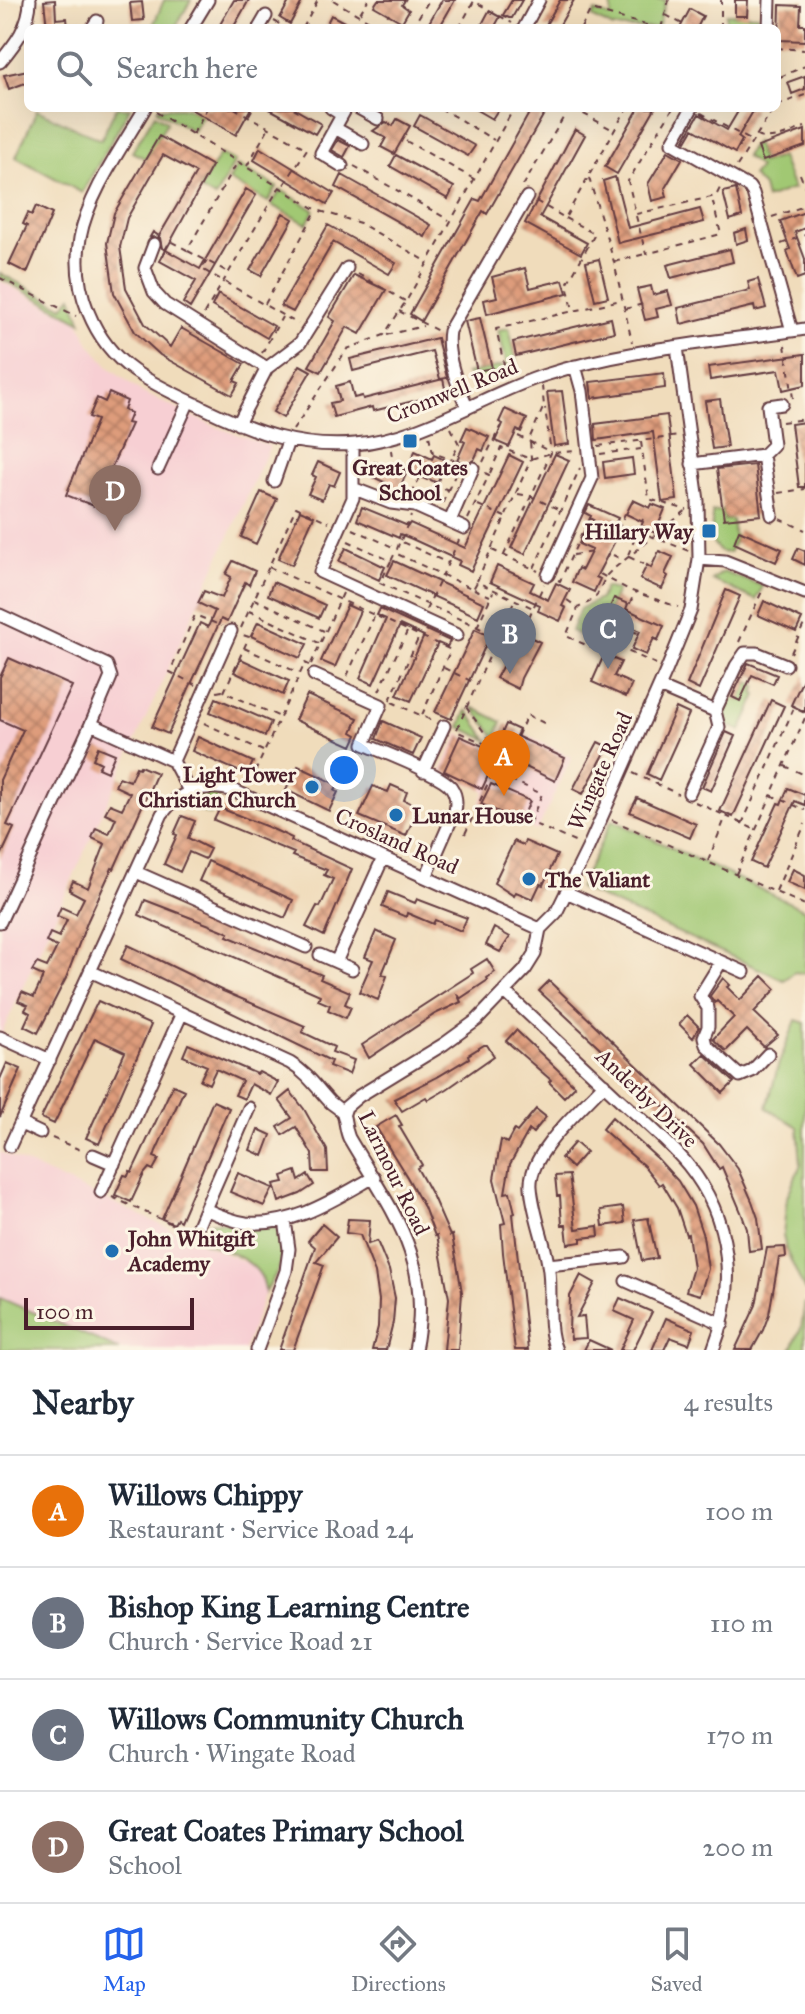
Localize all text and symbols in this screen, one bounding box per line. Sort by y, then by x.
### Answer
search box [24,24,781,112]
icon: search [52,46,96,90]
text: Search here [116,50,258,86]
street label: Cromwell Road [382,352,522,430]
marker: Great Coates School [401,432,419,450]
place label: Great Coates School [352,454,468,506]
pin: D [89,465,141,531]
place label: Hillary Way [584,518,695,545]
marker: Hillary Way [700,522,718,540]
pin: C [582,603,634,669]
pin: B [484,608,536,674]
street label: Wingate Road [562,708,638,834]
pin: A [478,730,530,796]
your location [324,750,364,790]
place label: Light Tower Christian Church [138,761,297,813]
marker: Light Tower Christian Church [303,778,321,796]
street label: Crosland Road [331,802,463,880]
place label: Lunar House [412,802,533,829]
marker: Lunar House [387,806,405,824]
place label: The Valiant [544,866,650,893]
marker: The Valiant [520,870,538,888]
street label: Anderby Drive [590,1042,704,1153]
street label: Larmour Road [352,1106,436,1240]
place label: John Whitgift Academy [125,1225,255,1277]
marker: John Whitgift Academy [103,1242,121,1260]
scale bar [24,1294,194,1330]
text: 100 m [36,1298,93,1325]
text: Nearby [32,1382,134,1423]
text: 4 results [684,1386,773,1418]
text: Willows Chippy [108,1477,302,1513]
text: A [49,1495,67,1527]
text: 100 m [705,1495,773,1527]
text: Restaurant · Service Road 24 [108,1513,412,1545]
text: Bishop King Learning Centre [108,1589,469,1625]
text: B [49,1607,67,1639]
text: 110 m [710,1607,773,1639]
text: Church · Service Road 21 [108,1625,373,1657]
text: Willows Community Church [108,1701,464,1737]
text: C [49,1719,67,1751]
text: 170 m [706,1719,773,1751]
text: Church · Wingate Road [108,1737,356,1769]
text: Great Coates Primary School [108,1813,464,1849]
text: D [48,1831,68,1863]
text: 200 m [702,1831,773,1863]
text: School [108,1849,182,1881]
tab: Map [102,1922,146,1997]
tab: Directions [351,1922,446,1997]
tab: Saved [650,1922,703,1997]

